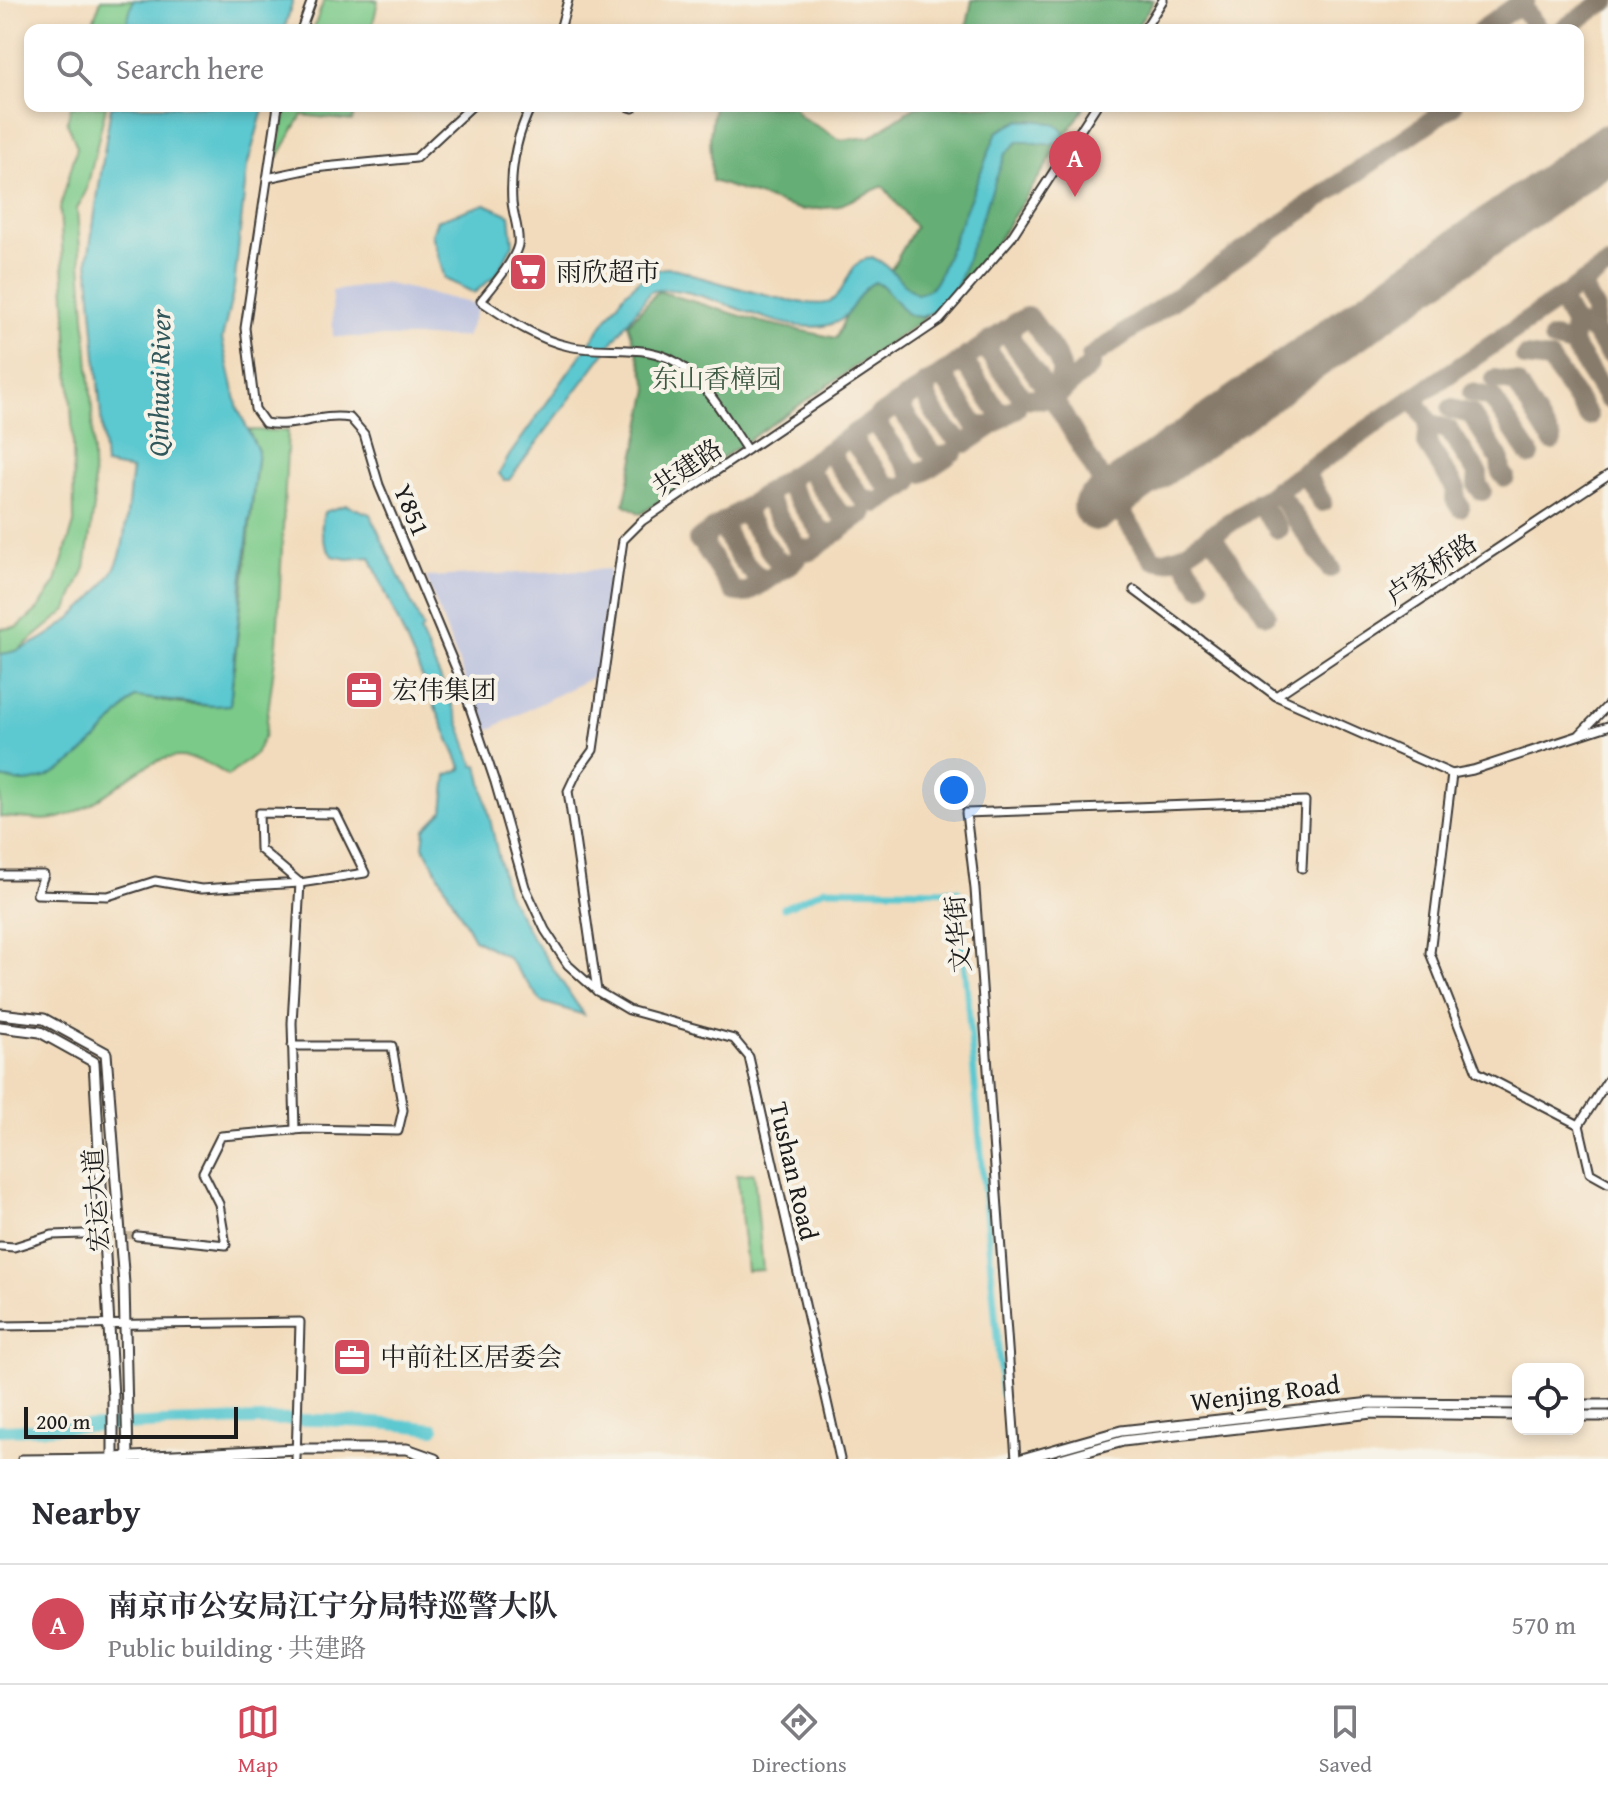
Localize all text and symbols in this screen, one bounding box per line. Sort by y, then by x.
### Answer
search box [24,24,1584,112]
icon: search [52,46,96,90]
text: Search here [116,46,264,90]
pin: A [1049,131,1101,197]
supermarket icon: 雨欣超市 [507,251,549,293]
place label: 雨欣超市 [556,252,660,291]
water label: Qinhuai River [137,307,180,457]
park label: 东山香樟园 [652,359,782,398]
street label: 共建路 [643,429,730,505]
street label: Y851 [384,478,441,542]
street label: 卢家桥路 [1377,523,1485,614]
office icon: 宏伟集团 [343,669,385,711]
place label: 宏伟集团 [392,670,496,709]
your location [934,770,974,810]
street label: 文华街 [935,893,980,975]
street label: Tushan Road [760,1098,829,1244]
street label: 宏运大道 [72,1147,119,1253]
office icon: 中前社区居委会 [331,1336,373,1378]
place label: 中前社区居委会 [380,1337,562,1376]
map controls [1512,1363,1584,1435]
button: locate [1512,1363,1584,1435]
street label: Wenjing Road [1188,1364,1342,1421]
scale bar [24,1403,238,1439]
text: 200 m [36,1405,91,1437]
text: Nearby [32,1487,141,1536]
text: 南京市公安局江宁分局特巡警大队 [108,1583,558,1627]
text: A [50,1605,66,1644]
text: 570 m [1511,1605,1576,1644]
text: Public building · 共建路 [108,1628,366,1667]
tab: Map [236,1700,280,1780]
tab: Directions [752,1700,847,1780]
tab: Saved [1319,1700,1372,1780]

